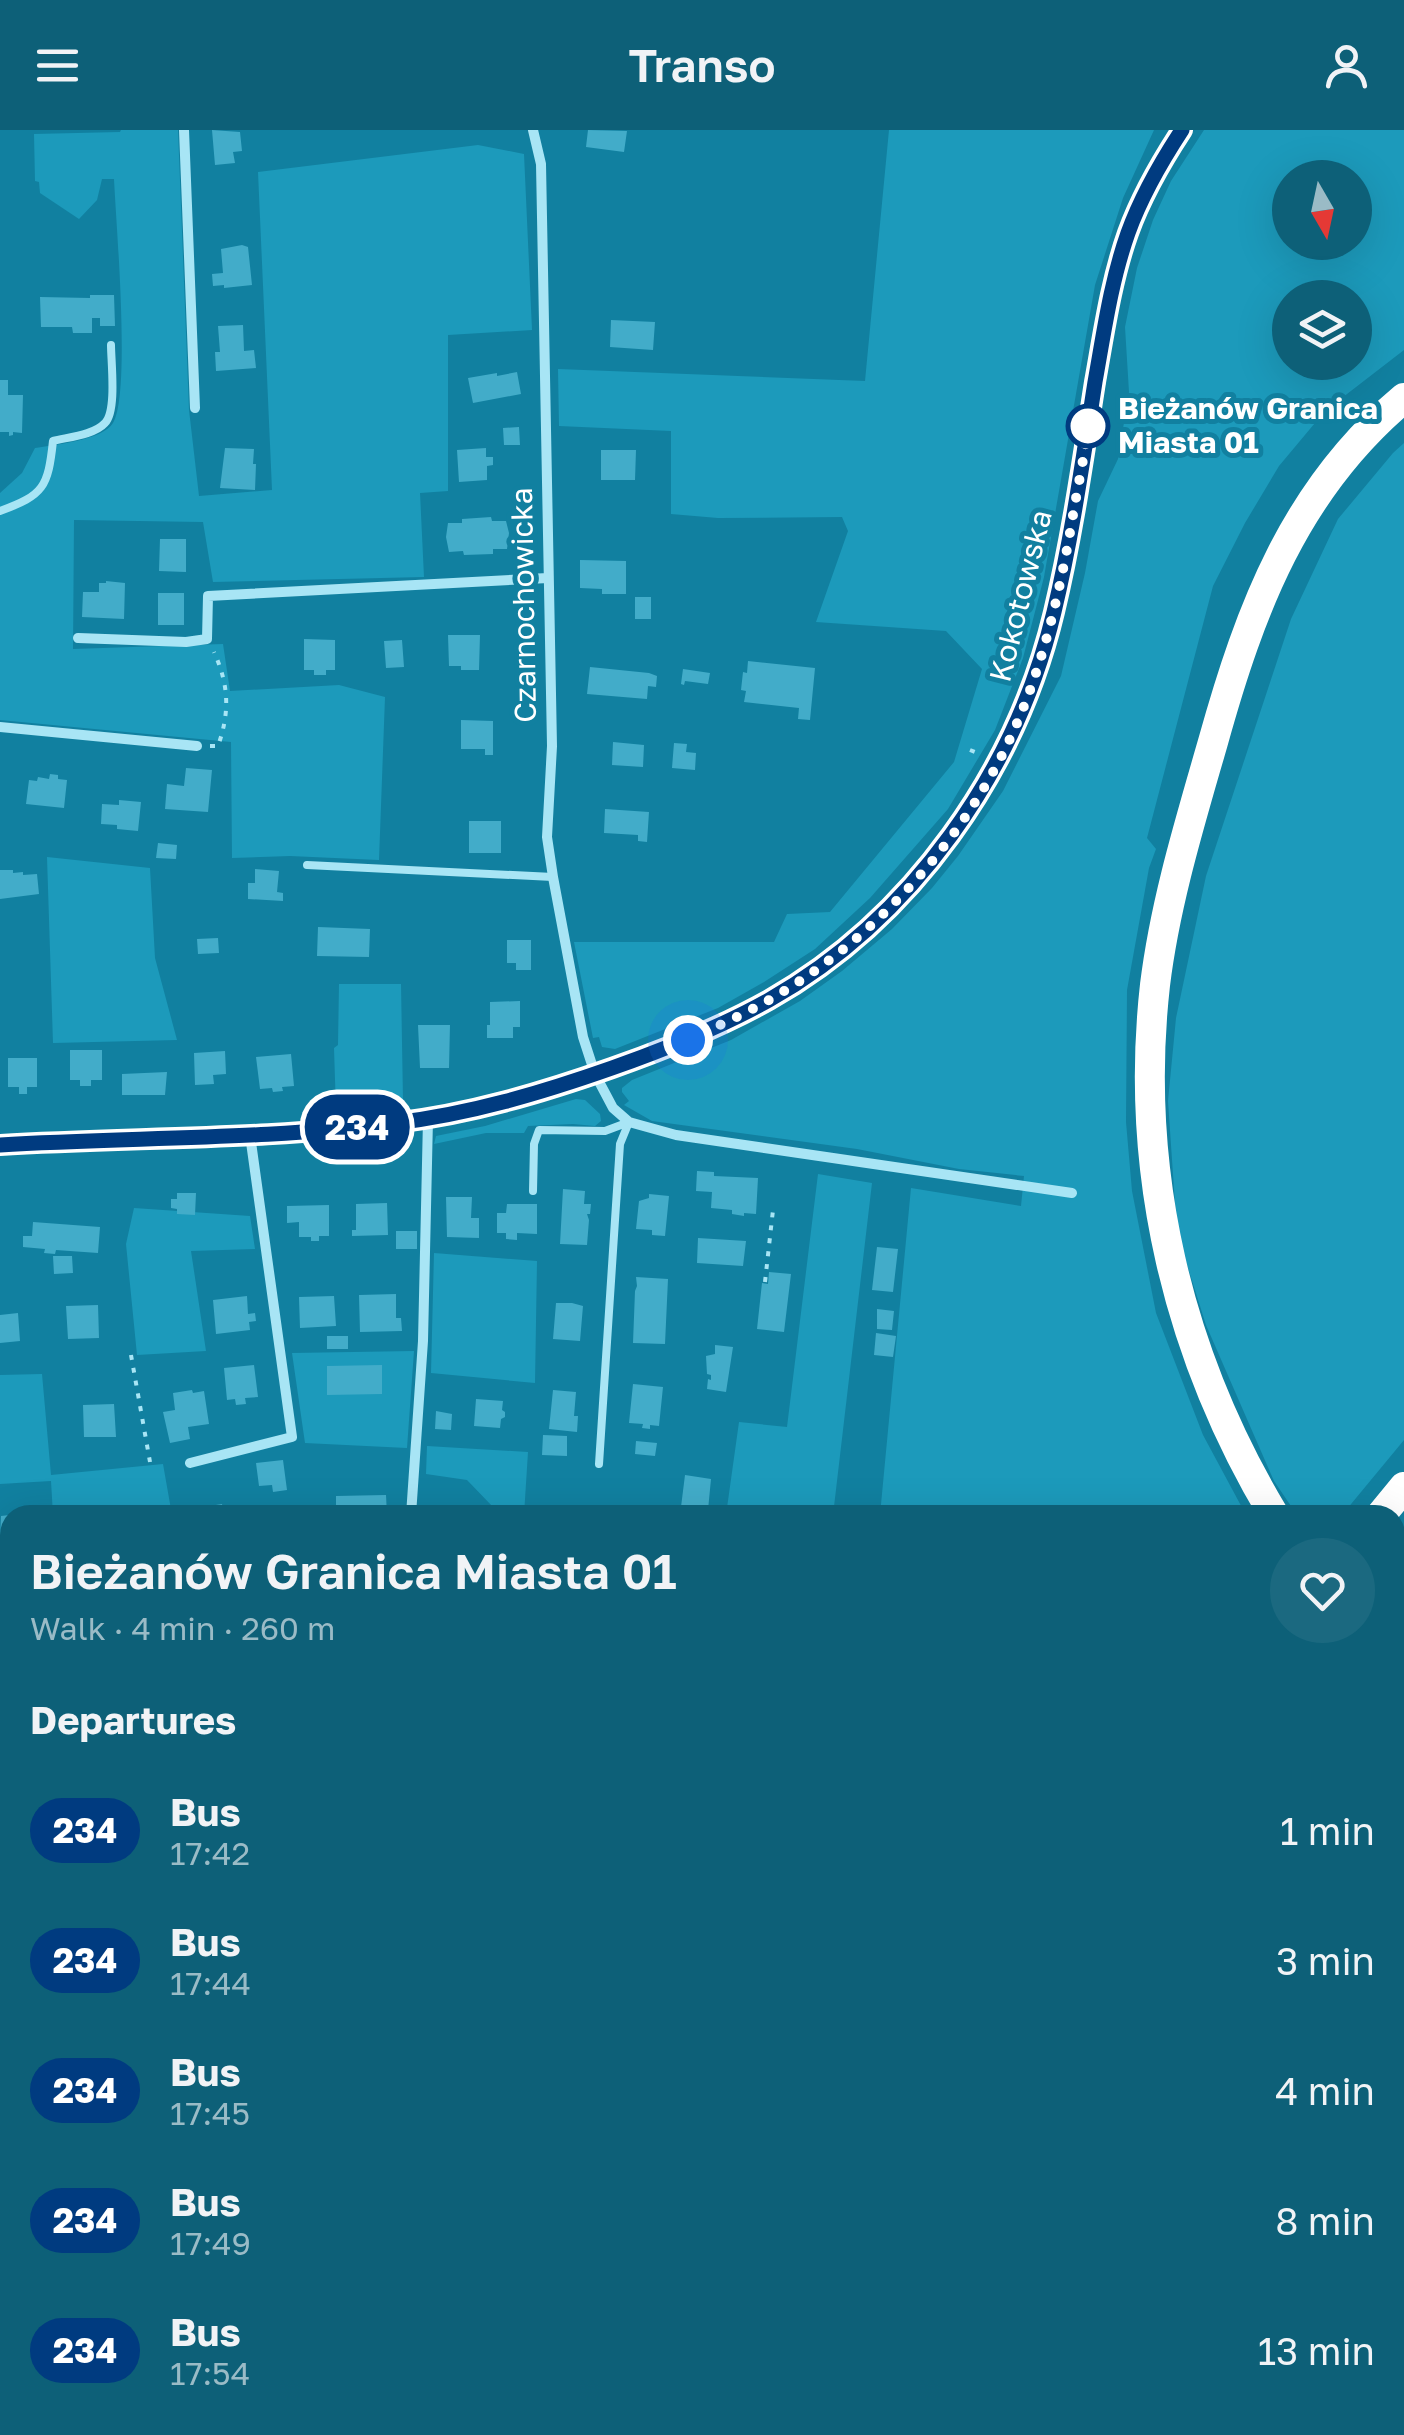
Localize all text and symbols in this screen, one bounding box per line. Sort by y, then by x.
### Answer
icon: menu [30,38,85,93]
text: Transo [629,38,775,92]
icon: person [1319,38,1374,93]
north arrow [1272,160,1372,260]
map controls [1272,160,1372,380]
button: layers [1272,280,1372,380]
place label: Bieżanów Granica Miasta 01 [1118,390,1378,460]
marker: Bieżanów Granica Miasta 01 [1067,405,1109,447]
street label: Czarnochowicka [503,487,543,723]
street label: Kokotowska [981,506,1059,685]
your location [663,1015,713,1065]
line badge: 234 [300,1094,414,1160]
text: 234 [325,1106,389,1148]
button: heart [1270,1538,1375,1643]
text: Bieżanów Granica Miasta 01 [30,1542,677,1600]
text: Walk · 4 min · 260 m [30,1609,335,1647]
text: Departures [30,1697,236,1742]
text: Bus [170,1789,241,1834]
text: 1 min [1280,1808,1375,1853]
text: 234 [53,1809,117,1851]
text: 17:42 [170,1834,250,1872]
text: Bus [170,1919,241,1964]
text: 3 min [1276,1938,1375,1983]
text: 234 [53,1939,117,1981]
text: 17:44 [170,1964,251,2002]
text: Bus [170,2049,241,2094]
text: 4 min [1275,2068,1375,2113]
text: 234 [53,2069,117,2111]
text: 17:45 [170,2094,250,2132]
text: Bus [170,2179,241,2224]
text: 8 min [1275,2198,1375,2243]
text: 234 [53,2199,117,2241]
text: 17:49 [170,2224,251,2262]
text: Bus [170,2309,241,2354]
text: 13 min [1258,2328,1375,2373]
text: 234 [53,2329,117,2371]
text: 17:54 [170,2354,250,2392]

